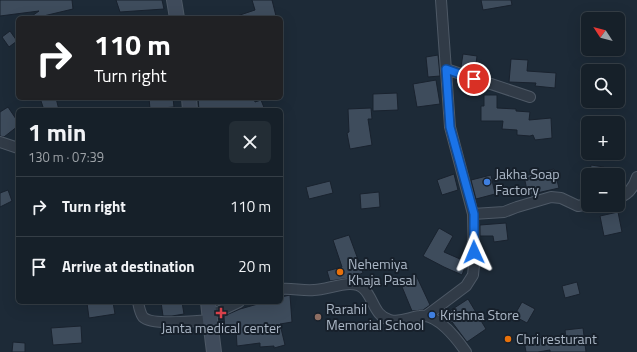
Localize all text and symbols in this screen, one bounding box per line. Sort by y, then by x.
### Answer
north arrow [581,12,625,56]
map controls [581,12,625,212]
text: 110 m [94,23,171,66]
icon: right [28,32,80,84]
text: Turn right [94,62,167,89]
pin [457,62,491,96]
button: search [581,64,625,108]
icon: arrive [463,68,485,90]
text: 1 min [28,114,86,150]
button: + [581,116,625,160]
button: close [229,121,271,163]
text: 130 m · 07:39 [28,147,104,167]
place label: Jakha Soap Factory [495,163,560,200]
button: − [581,168,625,212]
marker: Jakha Soap Factory [482,177,492,187]
text: Turn right [62,195,126,218]
text: 110 m [230,195,271,218]
icon: right [28,196,50,218]
position arrow [453,231,495,273]
place label: Nehemiya Khaja Pasal [348,253,416,290]
text: Arrive at destination [62,255,195,278]
text: 20 m [238,255,271,278]
icon: arrive [28,256,50,278]
marker: Nehemiya Khaja Pasal [335,267,345,277]
place label: Rarahil Memorial School [326,298,424,335]
place label: Krishna Store [440,304,519,325]
marker: Janta medical center [216,308,226,318]
marker: Krishna Store [427,310,437,320]
marker: Rarahil Memorial School [313,312,323,322]
place label: Janta medical center [161,317,281,338]
place label: Chri resturant [516,328,597,349]
marker: Chri resturant [503,334,513,344]

